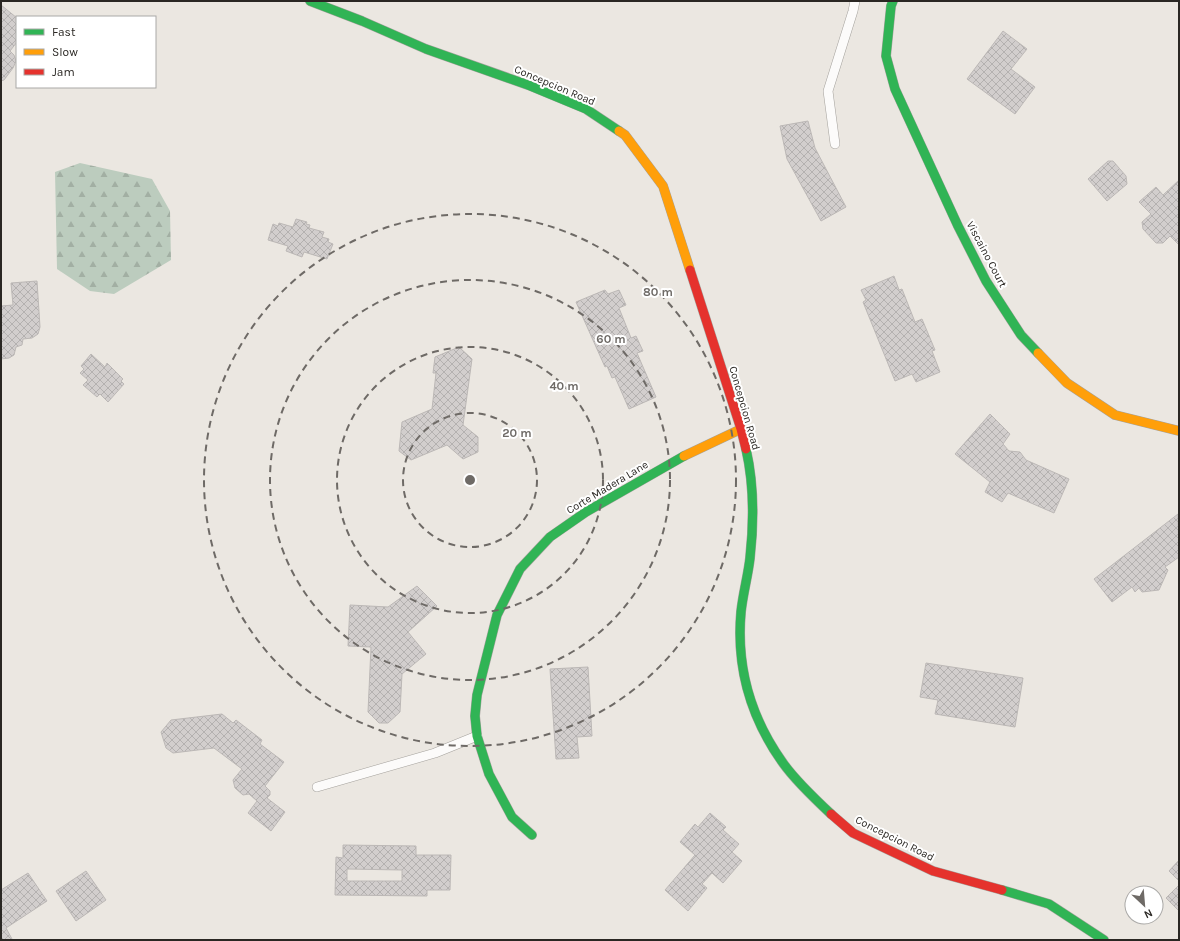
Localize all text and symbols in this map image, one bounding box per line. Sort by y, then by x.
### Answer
legend [16,16,156,88]
text: Fast [52,25,76,39]
text: Slow [52,45,78,59]
street label: Concepcion Road [512,63,597,108]
text: Jam [52,65,75,79]
street label: Viscaino Court [964,219,1009,290]
text: 80 m [643,285,673,299]
text: 60 m [596,332,626,346]
street label: Concepcion Road [726,365,763,452]
text: 40 m [549,379,579,393]
text: 20 m [502,426,532,440]
street label: Corte Madera Lane [564,458,651,517]
centre of rings [463,473,477,487]
street label: Concepcion Road [853,813,936,864]
north arrow [1124,885,1164,925]
text: N [1142,906,1155,921]

